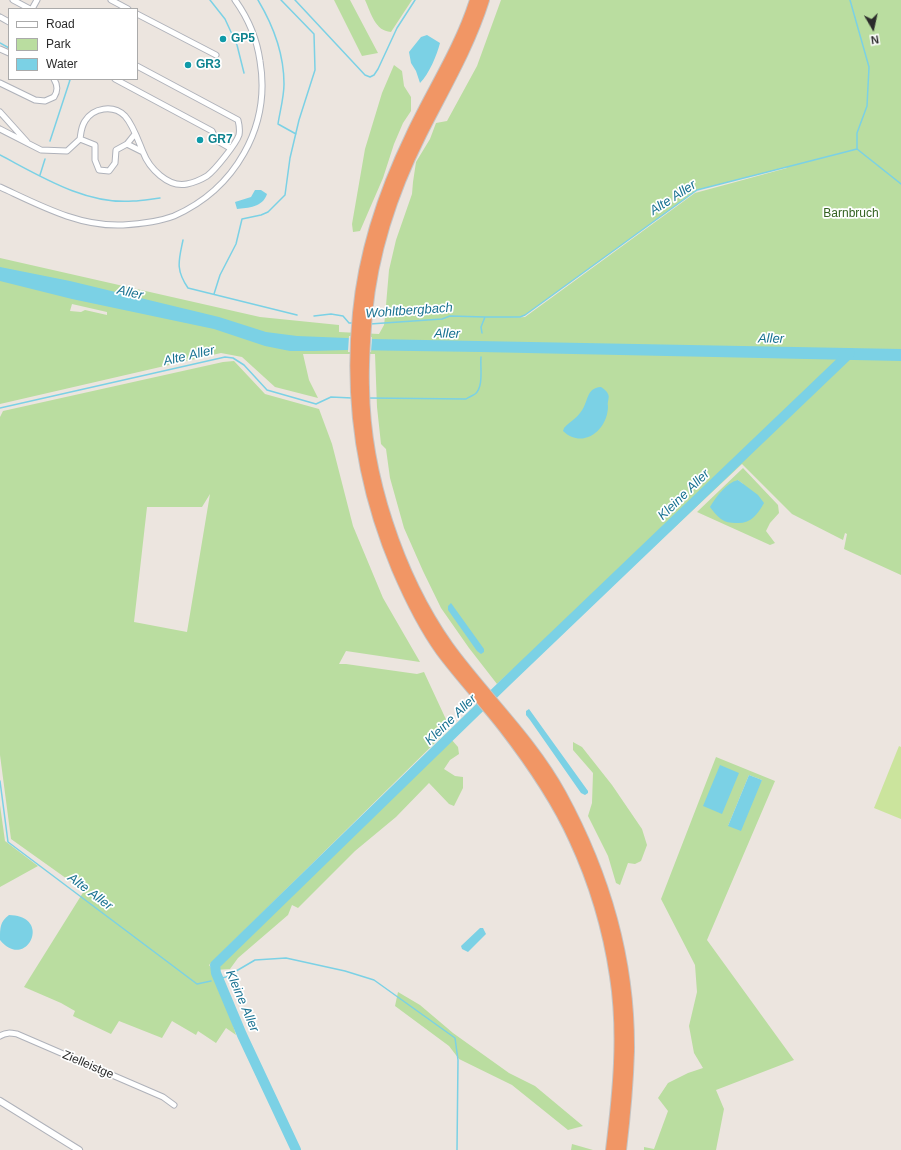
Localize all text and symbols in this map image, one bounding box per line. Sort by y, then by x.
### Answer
legend [8,8,138,80]
north arrow [853,8,893,48]
text: Road [46,17,75,31]
place label: GP5 [231,32,255,46]
text: N [870,33,880,46]
marker: GP5 [218,34,228,44]
text: Park [46,37,71,51]
text: Water [46,57,78,71]
place label: GR3 [196,58,221,72]
marker: GR3 [183,60,193,70]
place label: GR7 [208,133,233,147]
marker: GR7 [195,135,205,145]
water label: Alte Aller [647,177,699,219]
park label: Barnbruch [823,207,879,221]
water label: Aller [116,282,144,304]
water label: Wohltbergbach [365,300,453,322]
water label: Aller [434,326,460,342]
water label: Aller [758,331,784,347]
water label: Alte Aller [162,343,216,369]
water label: Kleine Aller [655,467,713,523]
water label: Kleine Aller [422,692,480,748]
water label: Alte Aller [65,870,115,914]
water label: Kleine Aller [222,968,262,1034]
street label: Zielleistge [60,1048,116,1082]

